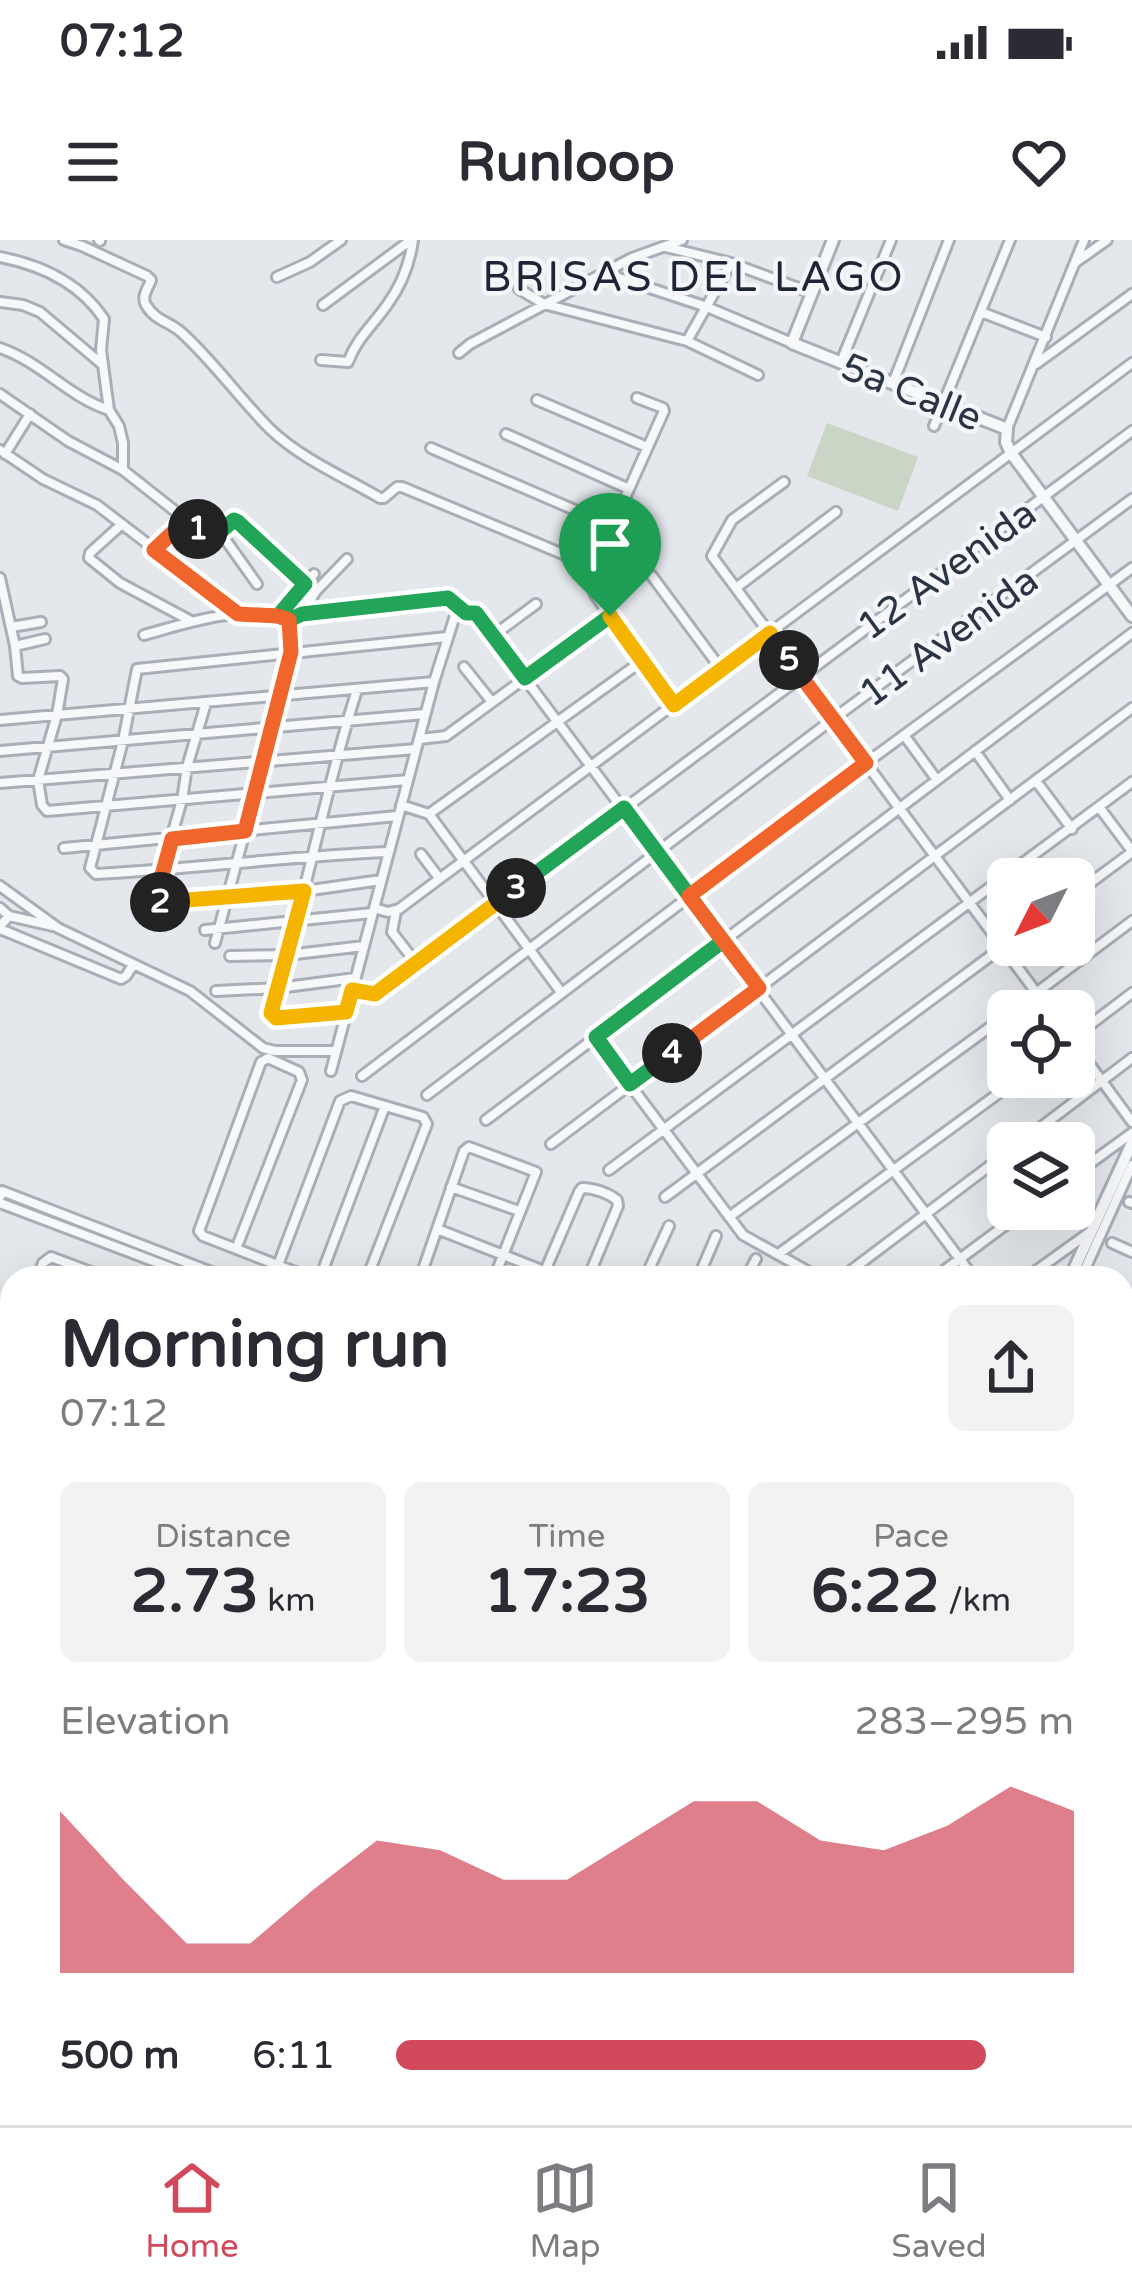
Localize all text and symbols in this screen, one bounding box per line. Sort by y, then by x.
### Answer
text: 07:12 [60,15,185,69]
icon: menu [60,129,126,195]
icon: heart [1006,129,1072,195]
text: Runloop [457,130,675,195]
district label: BRISAS DEL LAGO [482,252,906,303]
street label: 5a Calle [834,343,988,442]
street label: 12 Avenida [848,490,1045,651]
pin [559,493,661,616]
pin: 1 [168,499,228,559]
text: 1 [188,509,208,548]
icon: arrive [577,511,643,577]
street label: 11 Avenida [850,557,1047,718]
pin: 5 [759,630,819,690]
text: 5 [779,640,799,679]
pin: 3 [486,858,546,918]
north arrow [987,858,1095,966]
map controls [987,858,1095,1230]
text: 3 [506,868,526,907]
pin: 2 [130,872,190,932]
text: 2 [150,882,170,921]
button: locate [987,990,1095,1098]
pin: 4 [642,1023,702,1083]
text: 4 [662,1033,682,1072]
button: layers [987,1122,1095,1230]
text: Morning run [60,1305,450,1385]
button: share [948,1305,1074,1431]
text: 07:12 [60,1390,168,1437]
text: Distance [155,1517,291,1556]
text: Time [529,1517,605,1556]
text: Pace [873,1517,949,1556]
text: 2.73 [131,1556,259,1628]
text: 17:23 [484,1556,650,1628]
text: 6:22 [811,1556,940,1628]
text: km [259,1581,315,1620]
text: /km [940,1581,1011,1620]
text: Elevation [60,1698,230,1745]
text: 283–295 m [854,1698,1074,1745]
text: 500 m [60,2032,179,2079]
text: 6:11 [252,2032,336,2079]
tab: Home [145,2155,239,2266]
tab: Map [529,2155,601,2266]
tab: Saved [891,2155,987,2266]

